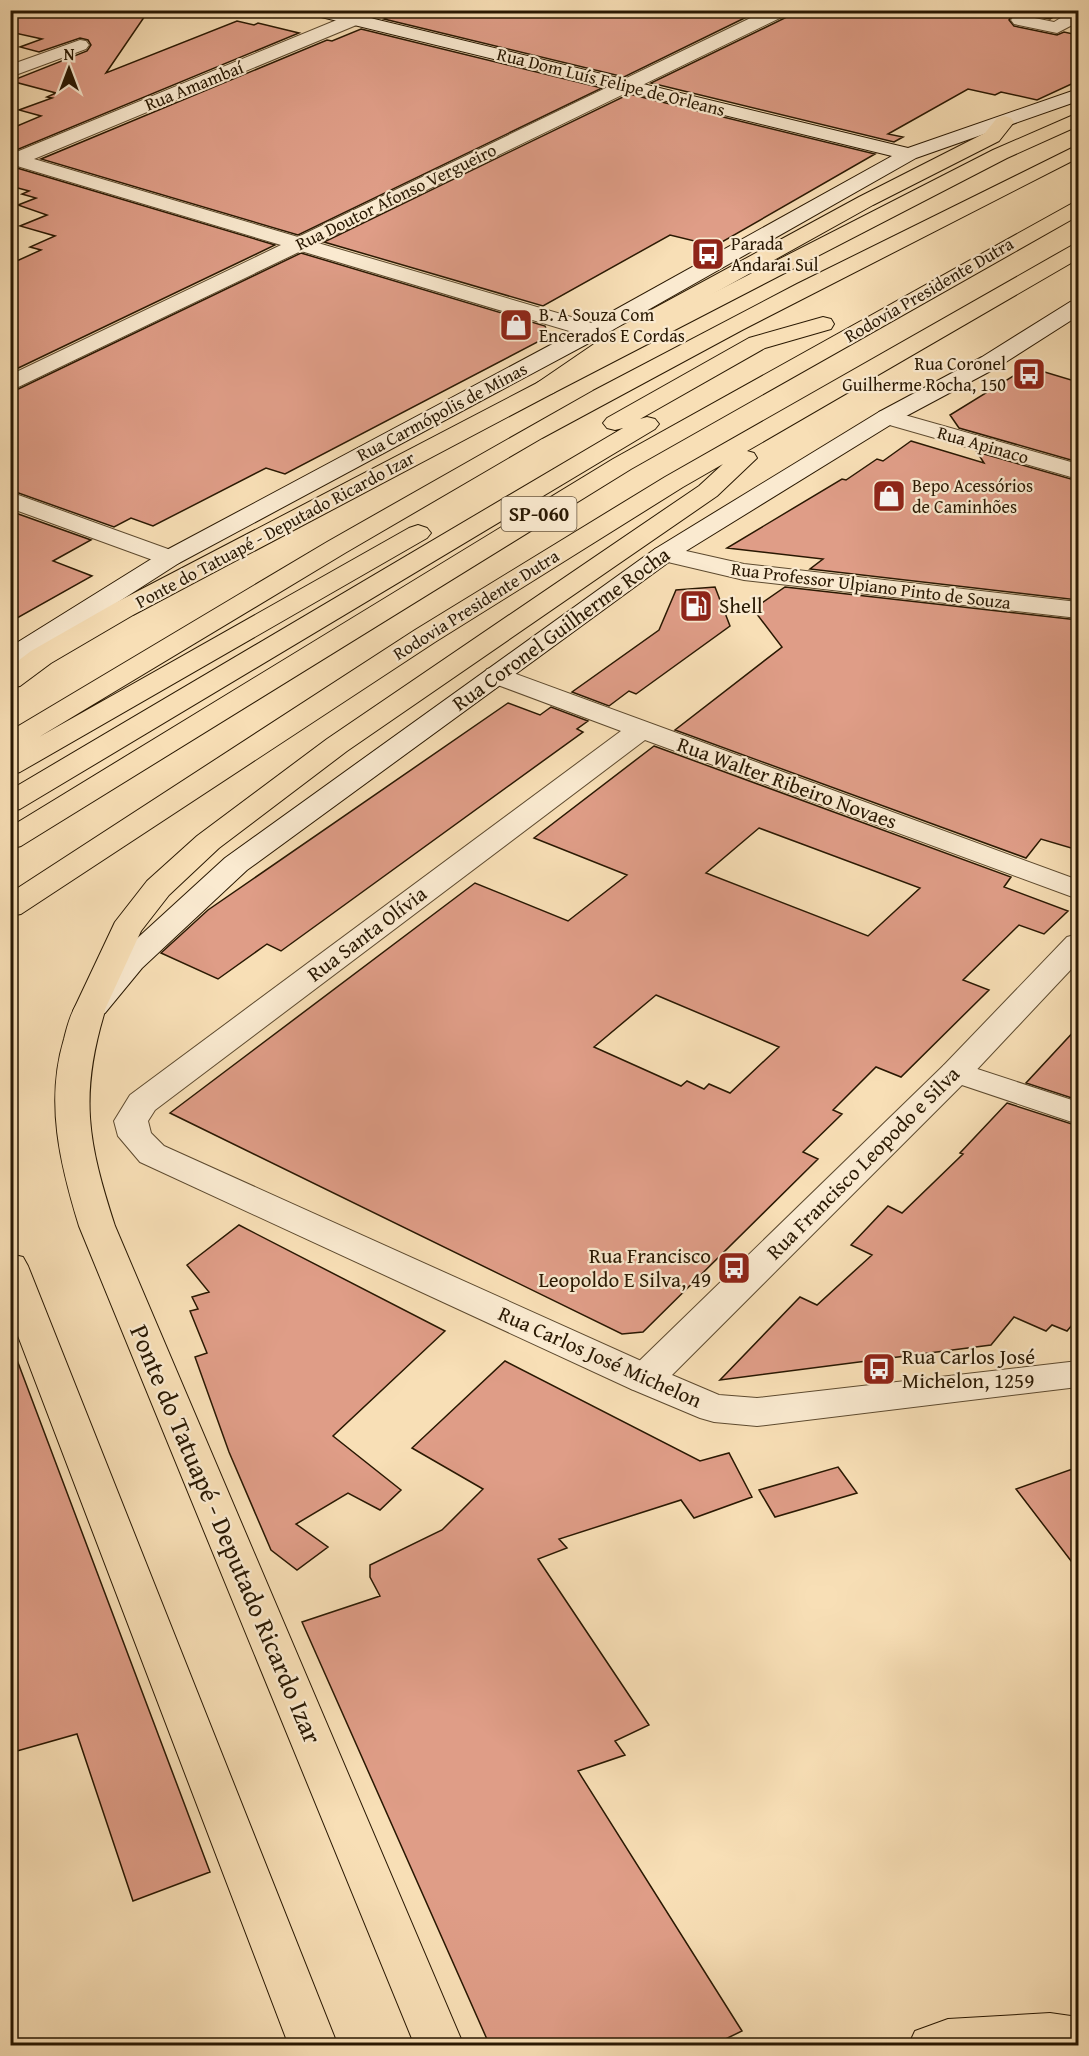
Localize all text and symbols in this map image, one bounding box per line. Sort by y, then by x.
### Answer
north arrow [39,39,99,99]
street label: Rua Dom Luís Felipe de Orleans [494,40,728,123]
text: N [64,42,75,66]
street label: Rua Amambaí [140,53,248,118]
street label: Rua Doutor Afonso Vergueiro [291,136,501,257]
place label: Parada Andarai Sul [731,230,819,278]
street label: Rodovia Presidente Dutra [839,230,1019,349]
bus stop icon: Parada Andarai Sul [690,236,726,272]
place label: B. A Souza Com Encerados E Cordas [539,301,685,349]
shop icon: B. A Souza Com Encerados E Cordas [498,307,534,343]
place label: Rua Coronel Guilherme Rocha, 150 [842,350,1006,398]
street label: Rua Carmópolis de Minas [352,355,532,468]
bus stop icon: Rua Coronel Guilherme Rocha, 150 [1011,356,1047,392]
street label: Rua Apinaco [934,419,1032,470]
street label: Ponte do Tatuapé - Deputado Ricardo Izar [130,444,420,615]
place label: Bepo Acessórios de Caminhões [912,472,1033,520]
shop icon: Bepo Acessórios de Caminhões [871,478,907,514]
road number: SP-060 [502,497,576,531]
street label: Rua Coronel Guilherme Rocha [445,539,676,718]
street label: Rodovia Presidente Dutra [387,542,565,667]
street label: Rua Professor Ulpiano Pinto de Souza [730,555,1013,616]
fuel station icon: Shell [678,588,714,624]
place label: Shell [719,590,763,621]
street label: Rua Walter Ribeiro Novaes [673,728,901,837]
street label: Rua Santa Olívia [300,878,433,989]
street label: Rua Francisco Leopodo e Silva [759,1059,966,1266]
place label: Rua Francisco Leopoldo E Silva, 49 [539,1240,711,1295]
bus stop icon: Rua Francisco Leopoldo E Silva, 49 [716,1250,752,1286]
street label: Rua Carlos José Michelon [493,1298,707,1415]
street label: Ponte do Tatuapé - Deputado Ricardo Izar [120,1318,333,1750]
place label: Rua Carlos José Michelon, 1259 [902,1341,1035,1396]
bus stop icon: Rua Carlos José Michelon, 1259 [861,1351,897,1387]

